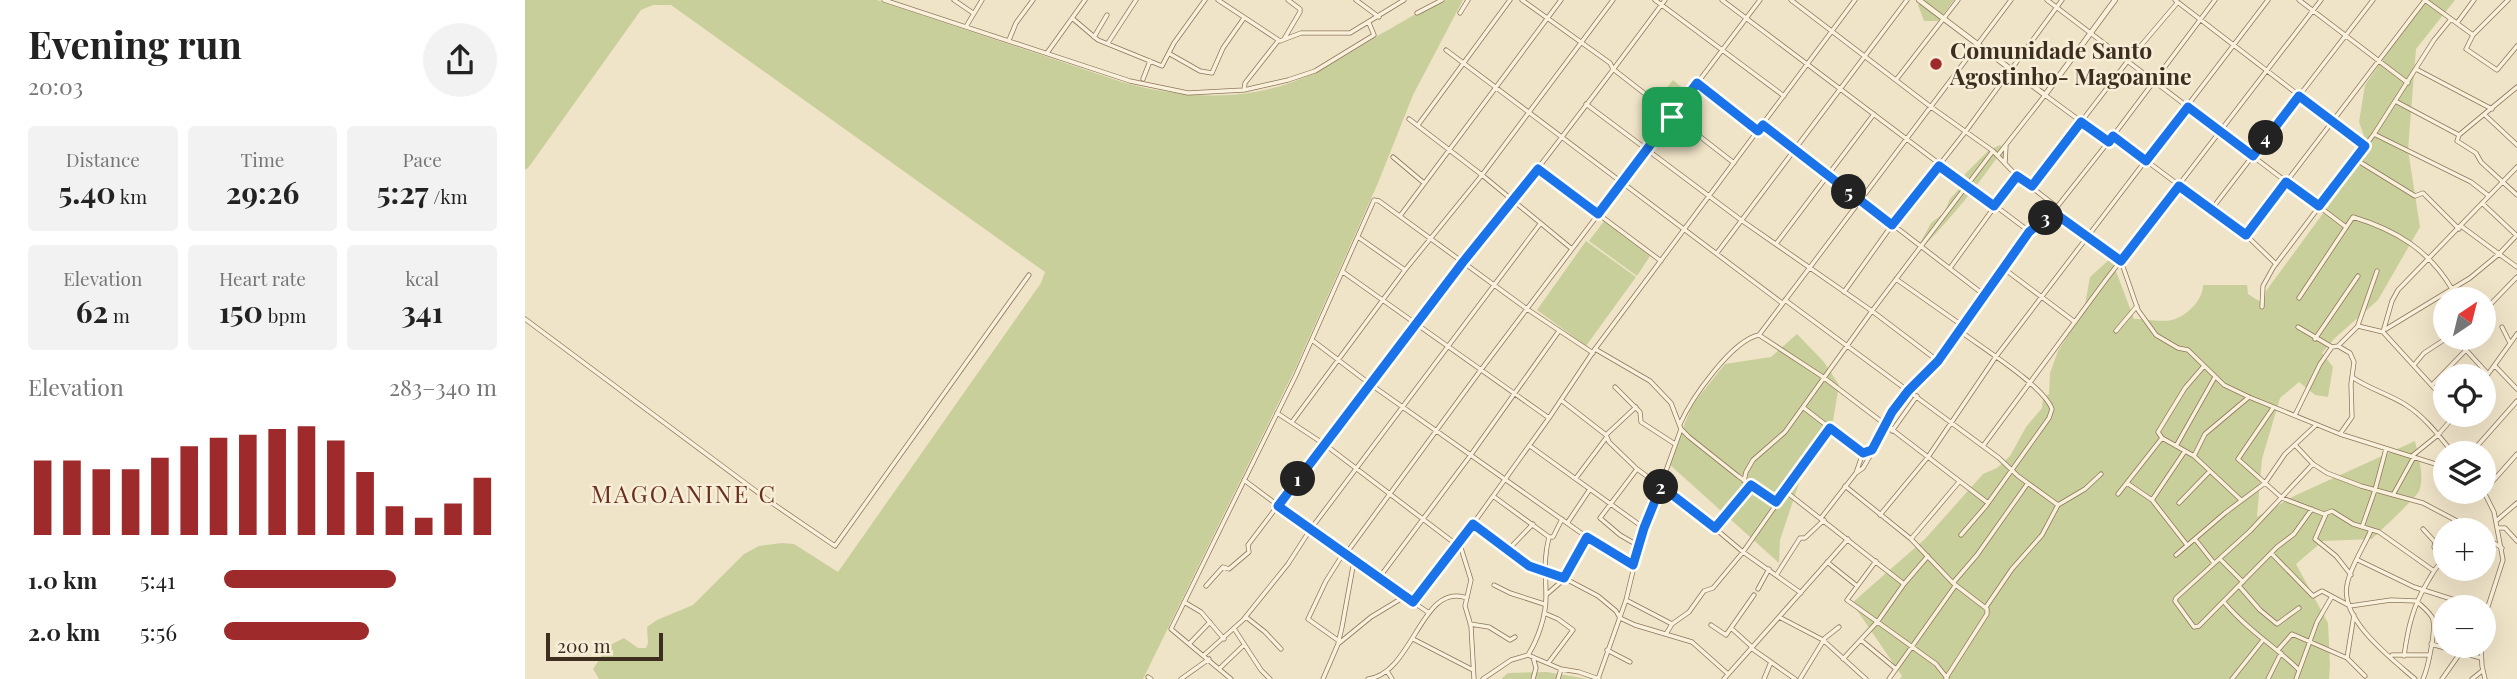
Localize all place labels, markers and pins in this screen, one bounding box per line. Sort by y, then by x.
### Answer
place label: Comunidade Santo Agostinho- Magoanine [1949,34,2192,91]
marker: Comunidade Santo Agostinho- Magoanine [1928,56,1944,72]
pin [1642,87,1702,147]
pin: 4 [2249,120,2283,156]
pin: 5 [1831,174,1867,210]
pin: 3 [2029,200,2063,235]
pin: 1 [1281,462,1315,496]
pin: 2 [1643,470,1679,504]

